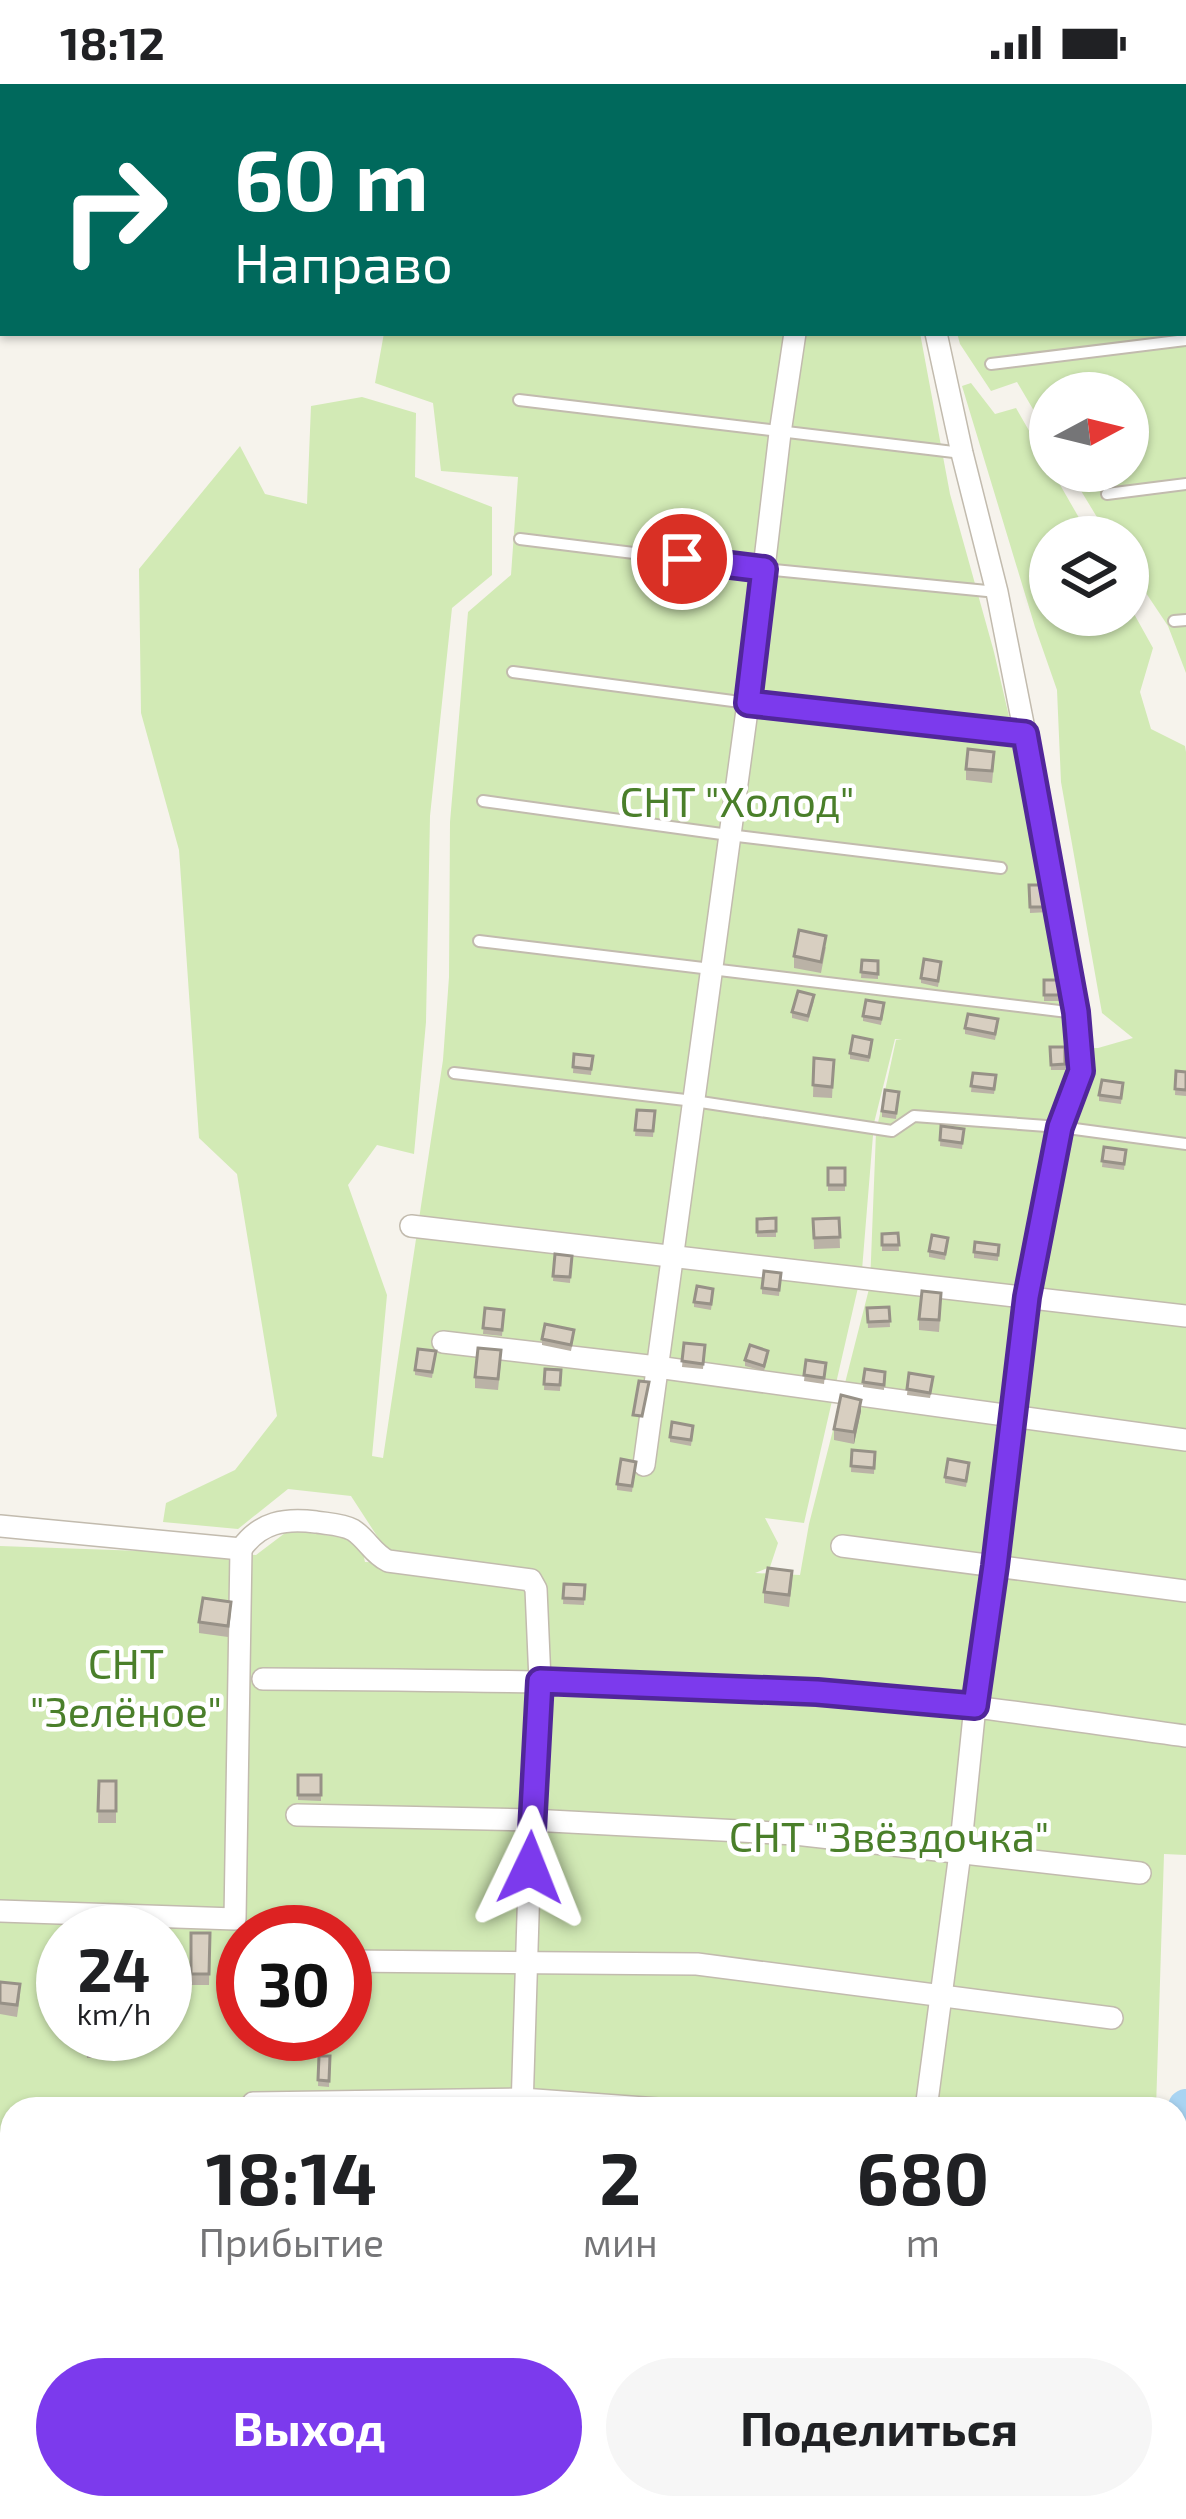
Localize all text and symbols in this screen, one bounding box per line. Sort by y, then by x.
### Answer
text: 18:12 [60,15,165,69]
text: 60 m [234,127,429,228]
icon: right [36,132,192,288]
text: Направо [234,229,453,294]
north arrow [1029,372,1149,492]
map controls [1029,372,1149,636]
pin [631,508,733,610]
button: layers [1029,516,1149,636]
icon: arrive [649,526,715,592]
park label: СНТ "Холод" [619,775,855,825]
park label: СНТ "Зелёное" [30,1637,222,1735]
position arrow [467,1805,593,1931]
park label: СНТ "Звёздочка" [729,1810,1049,1860]
speed limit sign: 30 [216,1905,372,2061]
text: 24 [77,1932,151,2004]
text: km/h [77,1995,151,2031]
text: 18:14 [206,2133,377,2219]
text: 2 [599,2133,641,2219]
text: 680 [856,2133,989,2219]
text: Прибытие [199,2218,384,2265]
text: мин [583,2218,658,2265]
text: m [906,2218,940,2265]
button: Выход [36,2358,582,2496]
button: Поделиться [606,2358,1152,2496]

